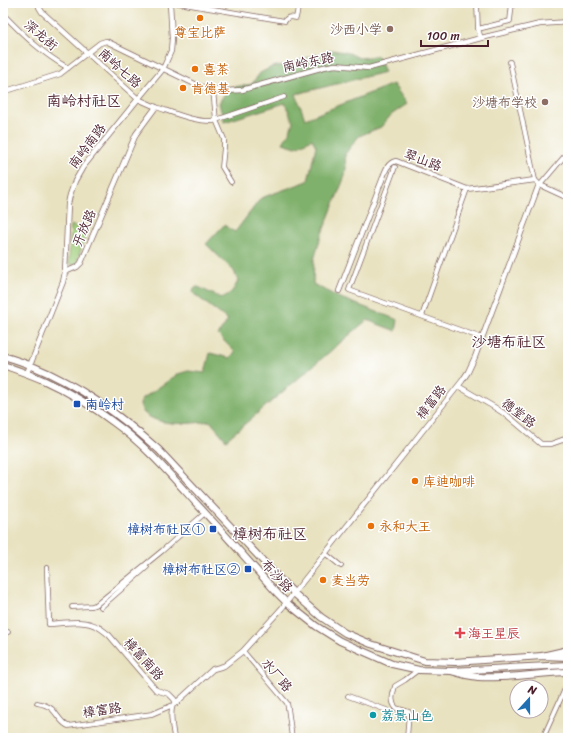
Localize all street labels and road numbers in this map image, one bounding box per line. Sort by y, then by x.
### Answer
street label: 深龙街 [19,14,63,56]
street label: 南岭七路 [93,42,147,94]
street label: 南岭东路 [280,45,336,79]
street label: 南岭南路 [62,118,112,174]
street label: 翠山路 [401,143,445,177]
street label: 开放路 [66,206,102,250]
street label: 樟富路 [410,380,452,424]
street label: 德堂路 [497,392,541,434]
street label: 布沙路 [255,554,299,598]
street label: 樟富南路 [118,632,170,686]
street label: 水厂路 [256,653,298,697]
street label: 樟富路 [81,696,123,724]

